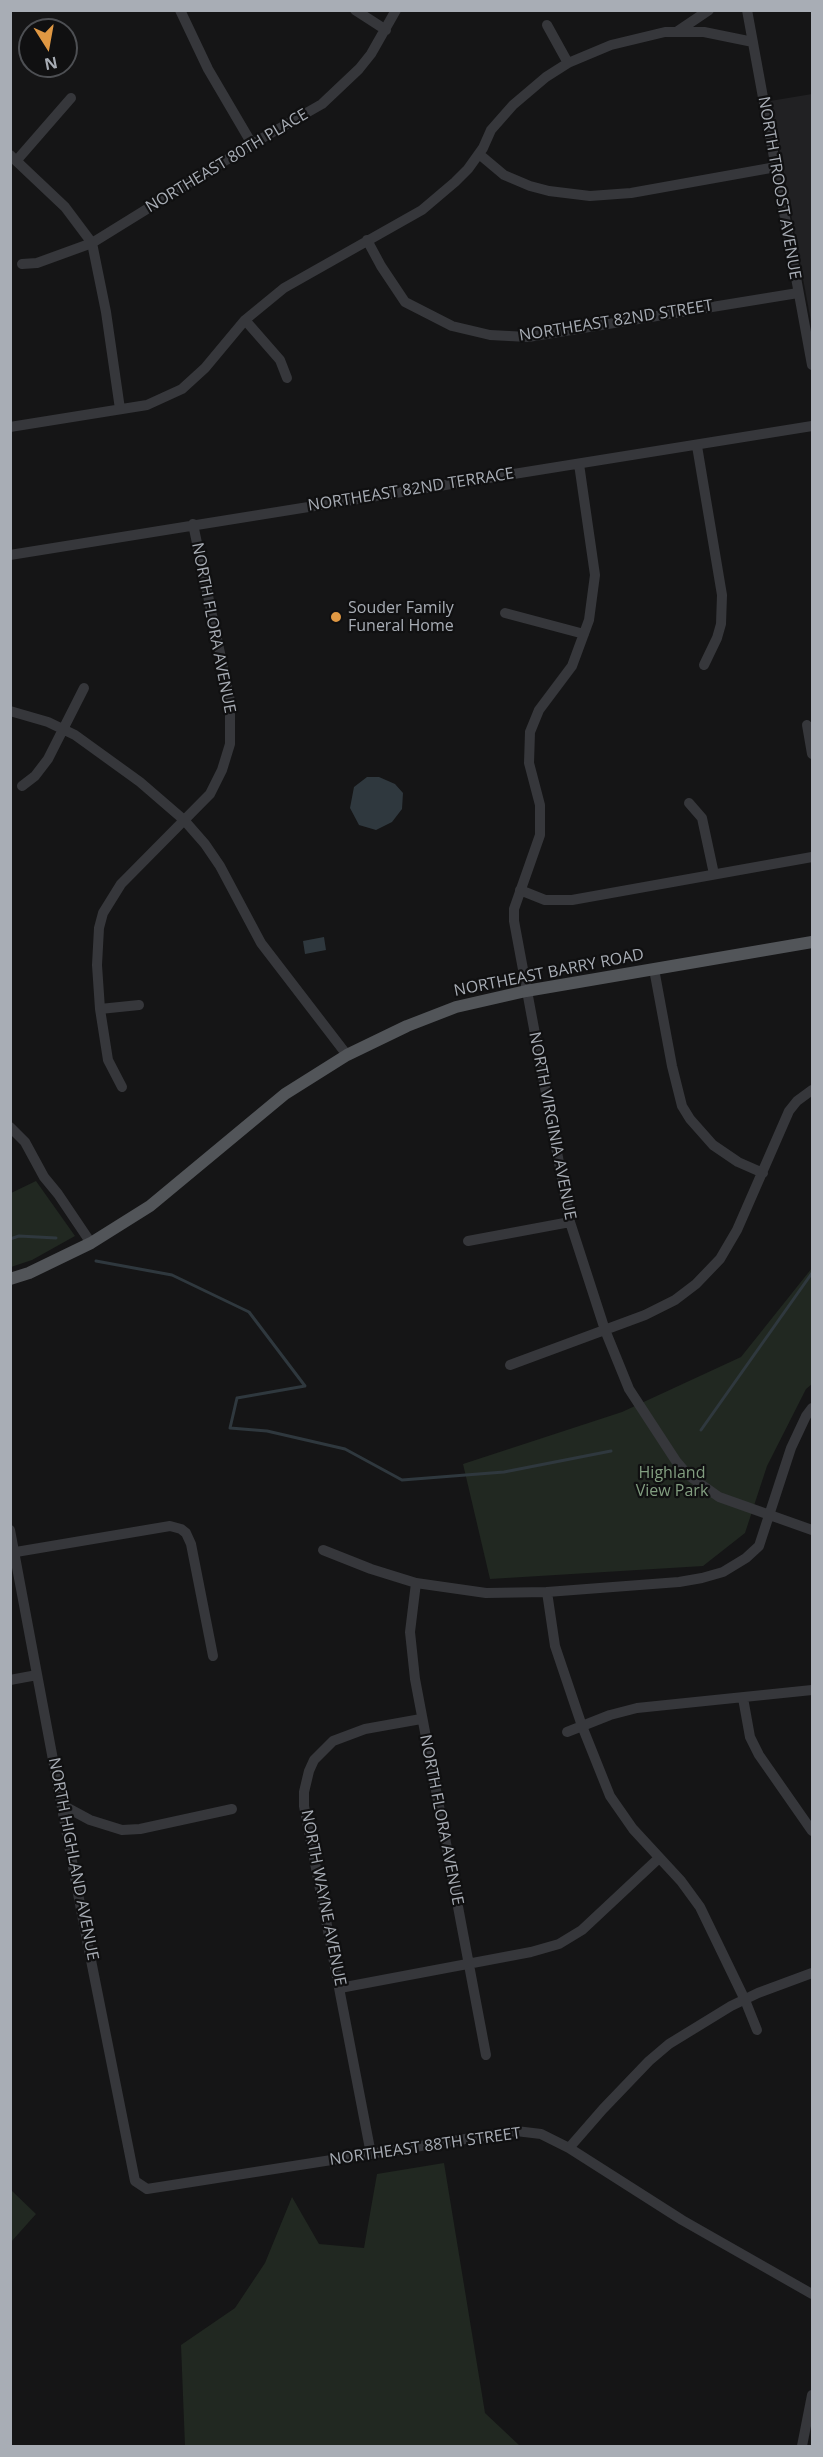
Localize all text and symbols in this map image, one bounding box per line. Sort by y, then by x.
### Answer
north arrow [18,18,78,78]
text: N [43,52,60,76]
street label: NORTH TROOST AVENUE [753,95,805,281]
street label: NORTHEAST 80TH PLACE [142,105,312,217]
street label: NORTHEAST 82ND STREET [518,296,714,346]
street label: NORTHEAST 82ND TERRACE [307,464,515,516]
street label: NORTH FLORA AVENUE [187,541,239,715]
place label: Souder Family Funeral Home [348,598,454,636]
marker: Souder Family Funeral Home [329,610,343,624]
street label: NORTHEAST BARRY ROAD [452,945,646,1001]
street label: NORTH VIRGINIA AVENUE [524,1030,580,1222]
park label: Highland View Park [636,1463,708,1501]
street label: NORTH FLORA AVENUE [415,1733,467,1907]
street label: NORTH HIGHLAND AVENUE [44,1756,102,1962]
street label: NORTH WAYNE AVENUE [296,1808,350,1988]
street label: NORTHEAST 88TH STREET [328,2124,522,2170]

